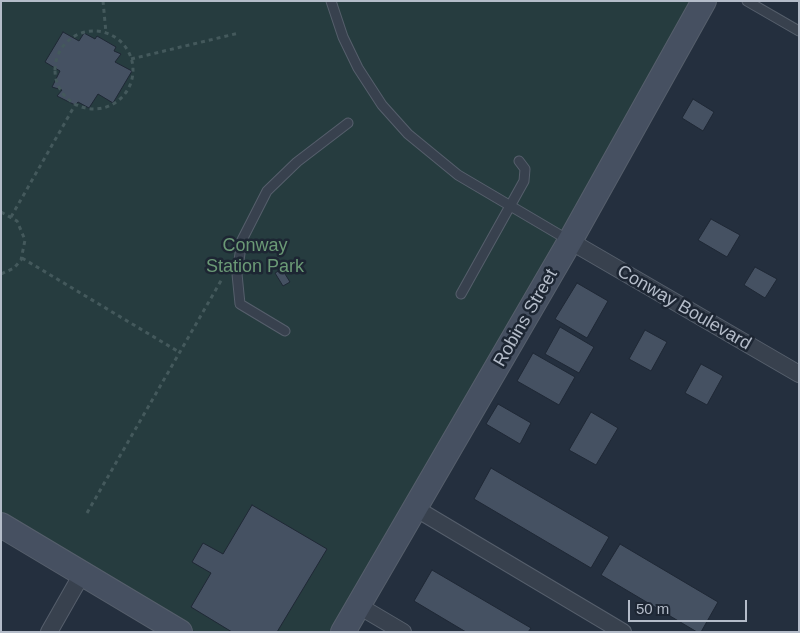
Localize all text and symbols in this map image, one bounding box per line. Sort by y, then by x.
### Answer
park label: Conway Station Park [206,235,304,278]
street label: Conway Boulevard [613,261,755,355]
street label: Robins Street [489,265,563,371]
scale bar [630,590,749,622]
text: 50 m [636,600,669,617]

